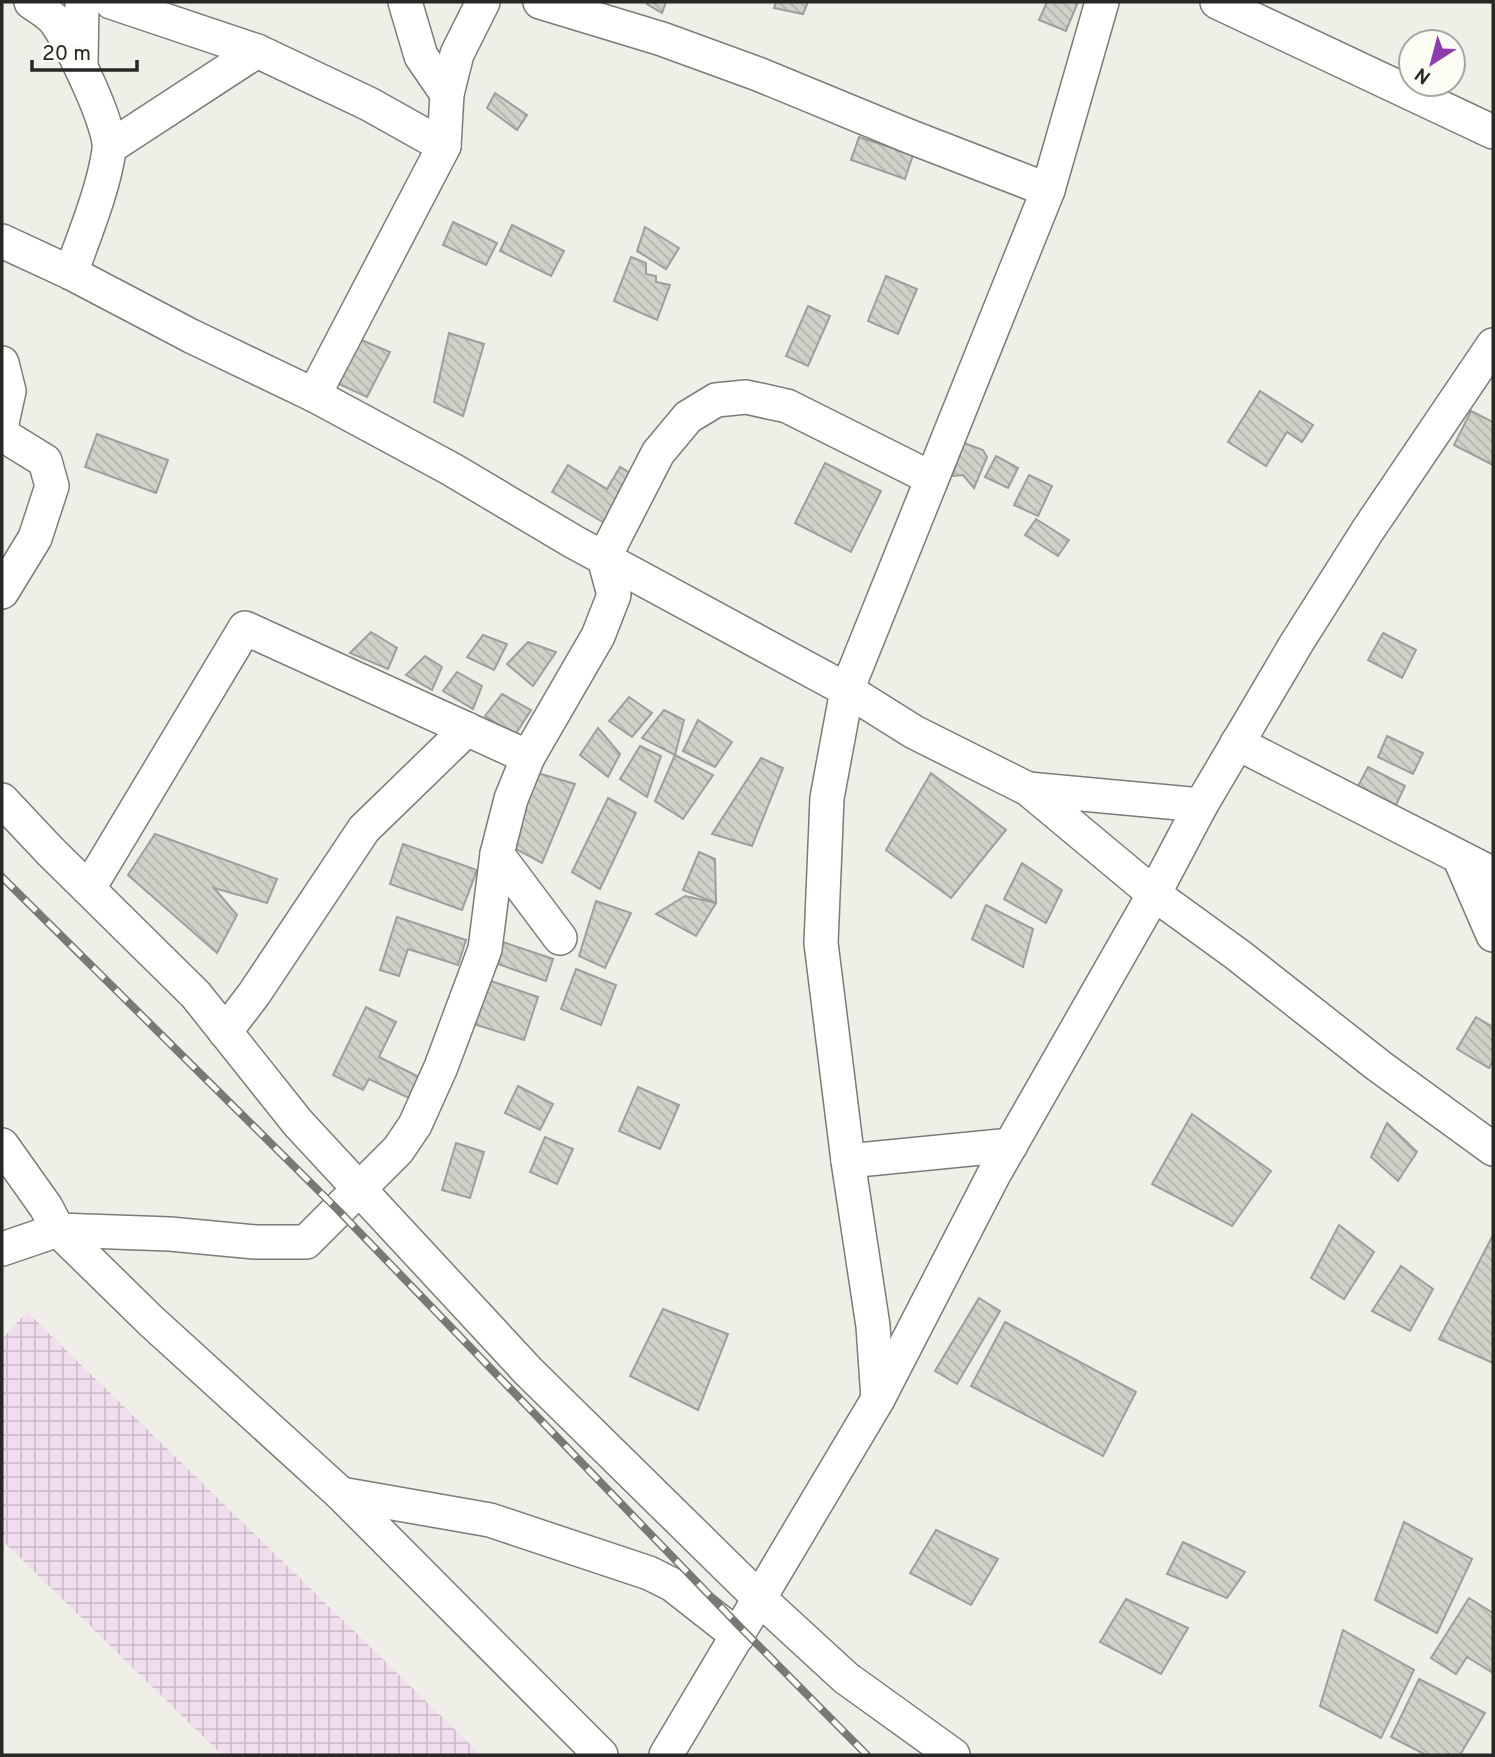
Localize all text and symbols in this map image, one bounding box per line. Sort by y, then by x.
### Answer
scale bar [32,28,136,72]
north arrow [1397,28,1467,98]
text: 20 m [42,41,91,68]
text: N [1411,61,1436,89]

